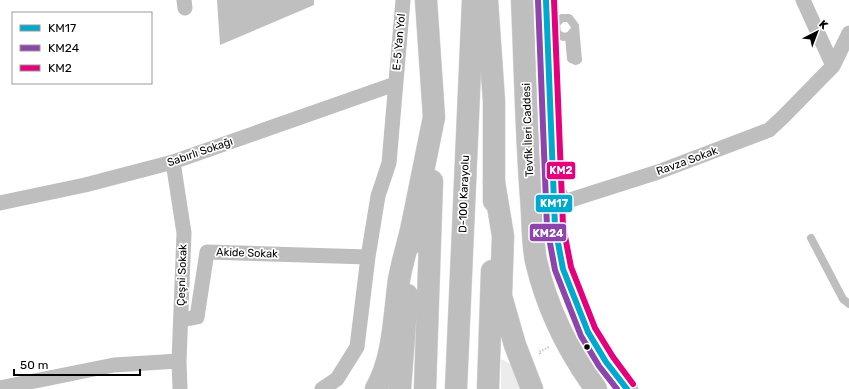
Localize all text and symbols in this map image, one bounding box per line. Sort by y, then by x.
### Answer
legend [12,12,152,84]
north arrow [797,12,837,52]
street label: E-5 Yan Yol [390,13,408,71]
text: K [816,18,831,33]
text: KM17 [48,21,76,35]
text: KM24 [48,41,80,55]
text: KM2 [48,61,72,75]
street label: Tevfik İleri Caddesi [519,83,536,177]
street label: Sabırlı Sokağı [166,135,234,169]
street label: Ravza Sokak [655,144,720,178]
street label: D-100 Karayolu [456,155,472,233]
line badge: KM2 [546,161,576,180]
text: KM2 [549,164,573,177]
line badge: KM17 [535,194,573,213]
text: KM17 [540,197,569,210]
line badge: KM24 [529,223,567,242]
text: KM24 [532,227,564,240]
street label: Çeşni Sokak [174,244,190,306]
street label: Akide Sokak [216,245,278,261]
unlabelled marker [582,342,592,352]
scale bar [14,351,140,377]
text: 50 m [20,358,48,372]

